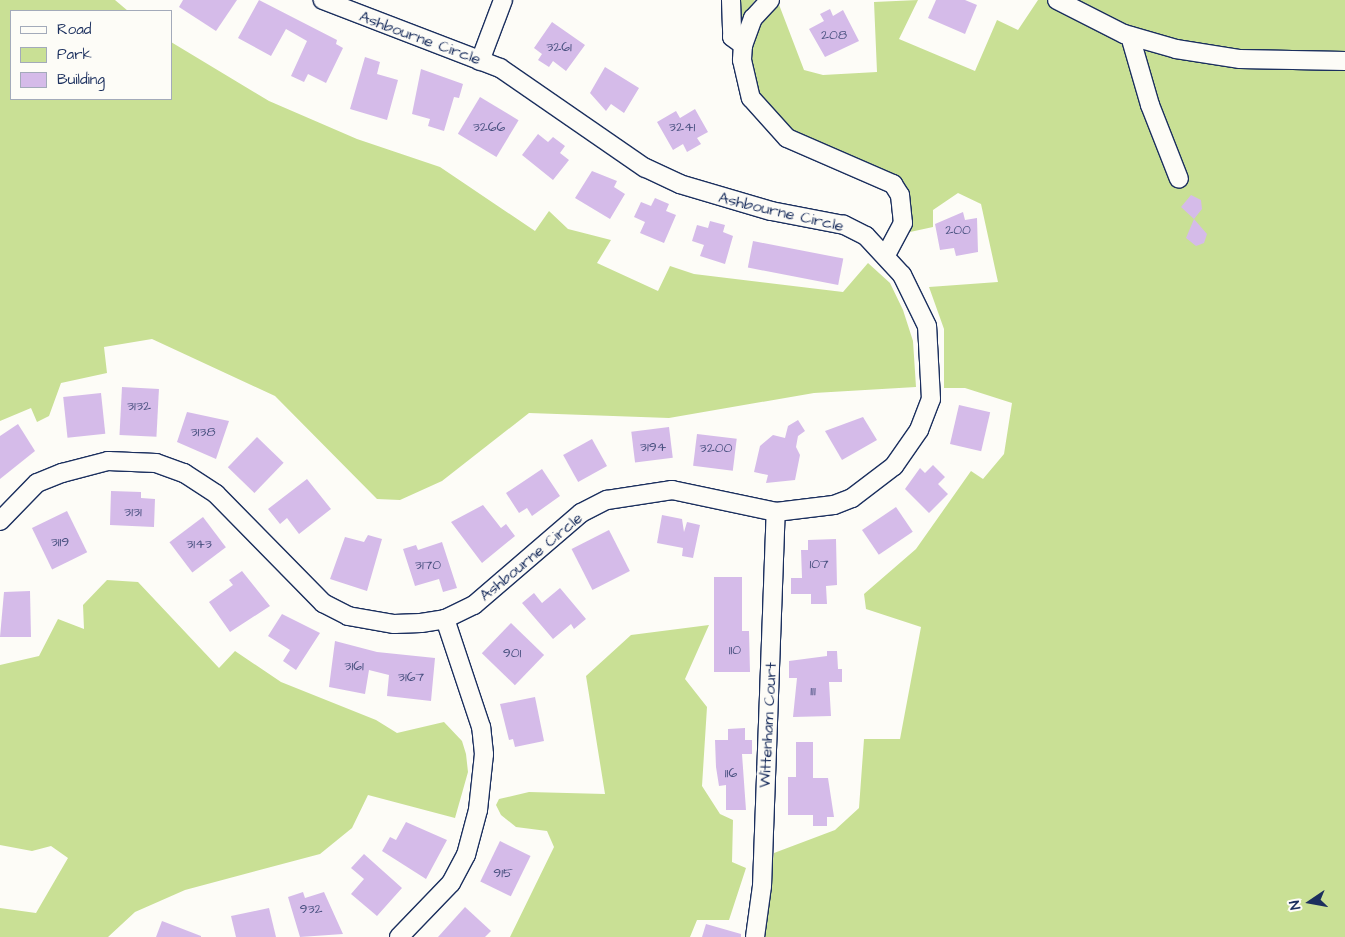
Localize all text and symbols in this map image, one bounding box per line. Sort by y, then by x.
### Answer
street label: Ashbourne Circle [357,7,483,69]
legend [10,10,172,100]
text: Road [57,19,91,40]
house number: 208 [821,27,847,43]
house number: 3261 [546,39,572,55]
text: Park [57,44,92,65]
text: Building [57,69,105,90]
house number: 3266 [473,119,505,135]
house number: 3241 [669,119,695,135]
street label: Ashbourne Circle [716,188,846,236]
house number: 200 [945,222,971,238]
house number: 3132 [127,398,151,414]
house number: 3138 [190,424,216,440]
house number: 3194 [640,439,666,455]
house number: 3200 [700,440,732,456]
house number: 3131 [124,504,142,520]
street label: Ashbourne Circle [476,508,586,606]
house number: 3119 [51,534,69,550]
house number: 3143 [186,536,212,552]
house number: 107 [809,556,829,572]
house number: 3170 [415,557,441,573]
house number: 110 [729,642,741,658]
house number: 901 [503,645,521,661]
house number: 3161 [344,658,364,674]
street label: Wittenham Court [755,662,781,788]
house number: 3167 [398,669,424,685]
house number: 111 [810,683,816,699]
house number: 116 [725,765,737,781]
house number: 915 [493,865,513,881]
north arrow [1285,877,1335,927]
text: N [1285,899,1306,911]
house number: 932 [299,901,323,917]

